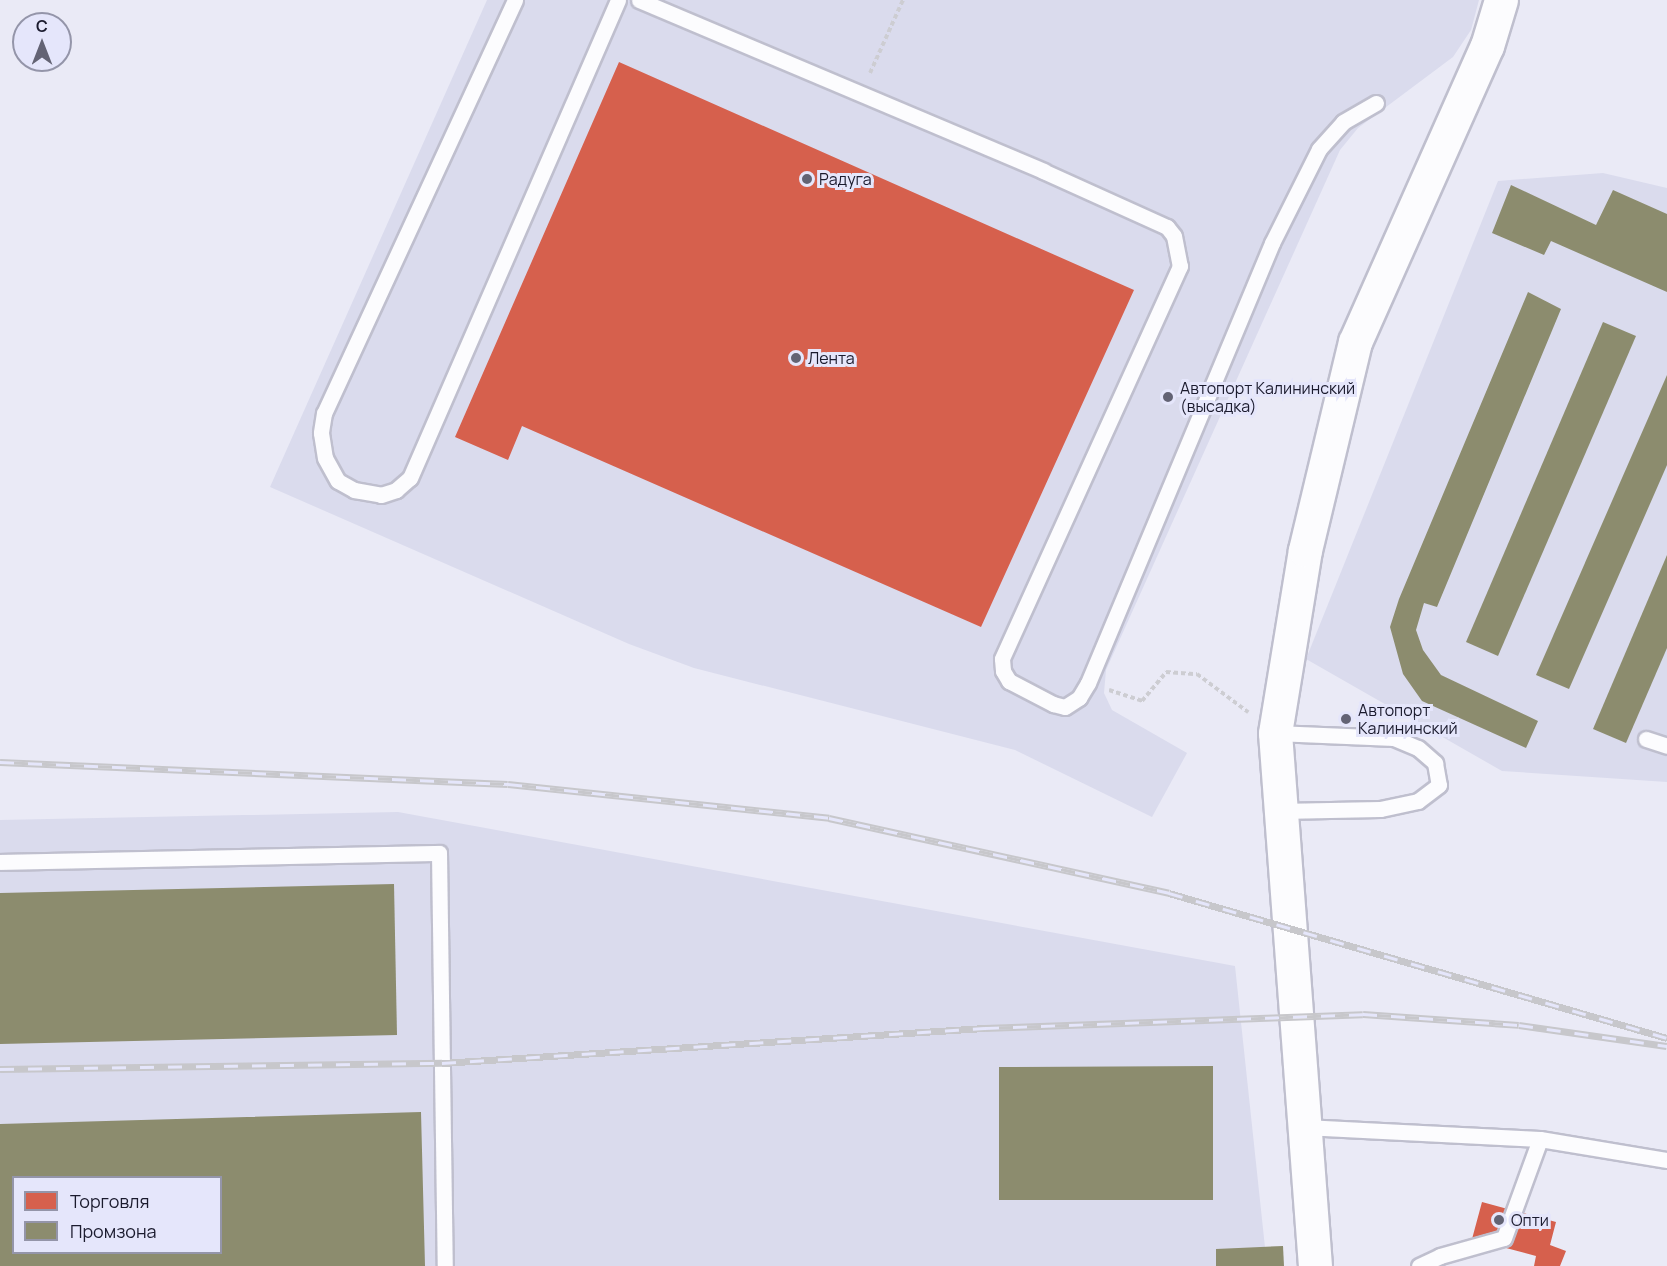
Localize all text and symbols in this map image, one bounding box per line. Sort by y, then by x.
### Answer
north arrow [12,12,72,72]
text: С [36,15,48,37]
place label: Радуга [819,169,872,189]
marker: Радуга [800,172,814,186]
place label: Лента [808,348,855,368]
marker: Лента [789,351,803,365]
place label: Автопорт Калининский (высадка) [1180,378,1355,416]
marker: Автопорт Калининский (высадка) [1161,390,1175,404]
place label: Автопорт Калининский [1358,700,1458,738]
marker: Автопорт Калининский [1339,712,1353,726]
legend [12,1176,222,1254]
text: Торговля [70,1189,149,1213]
place label: Опти [1511,1210,1549,1230]
marker: Опти [1492,1213,1506,1227]
text: Промзона [70,1219,157,1243]

